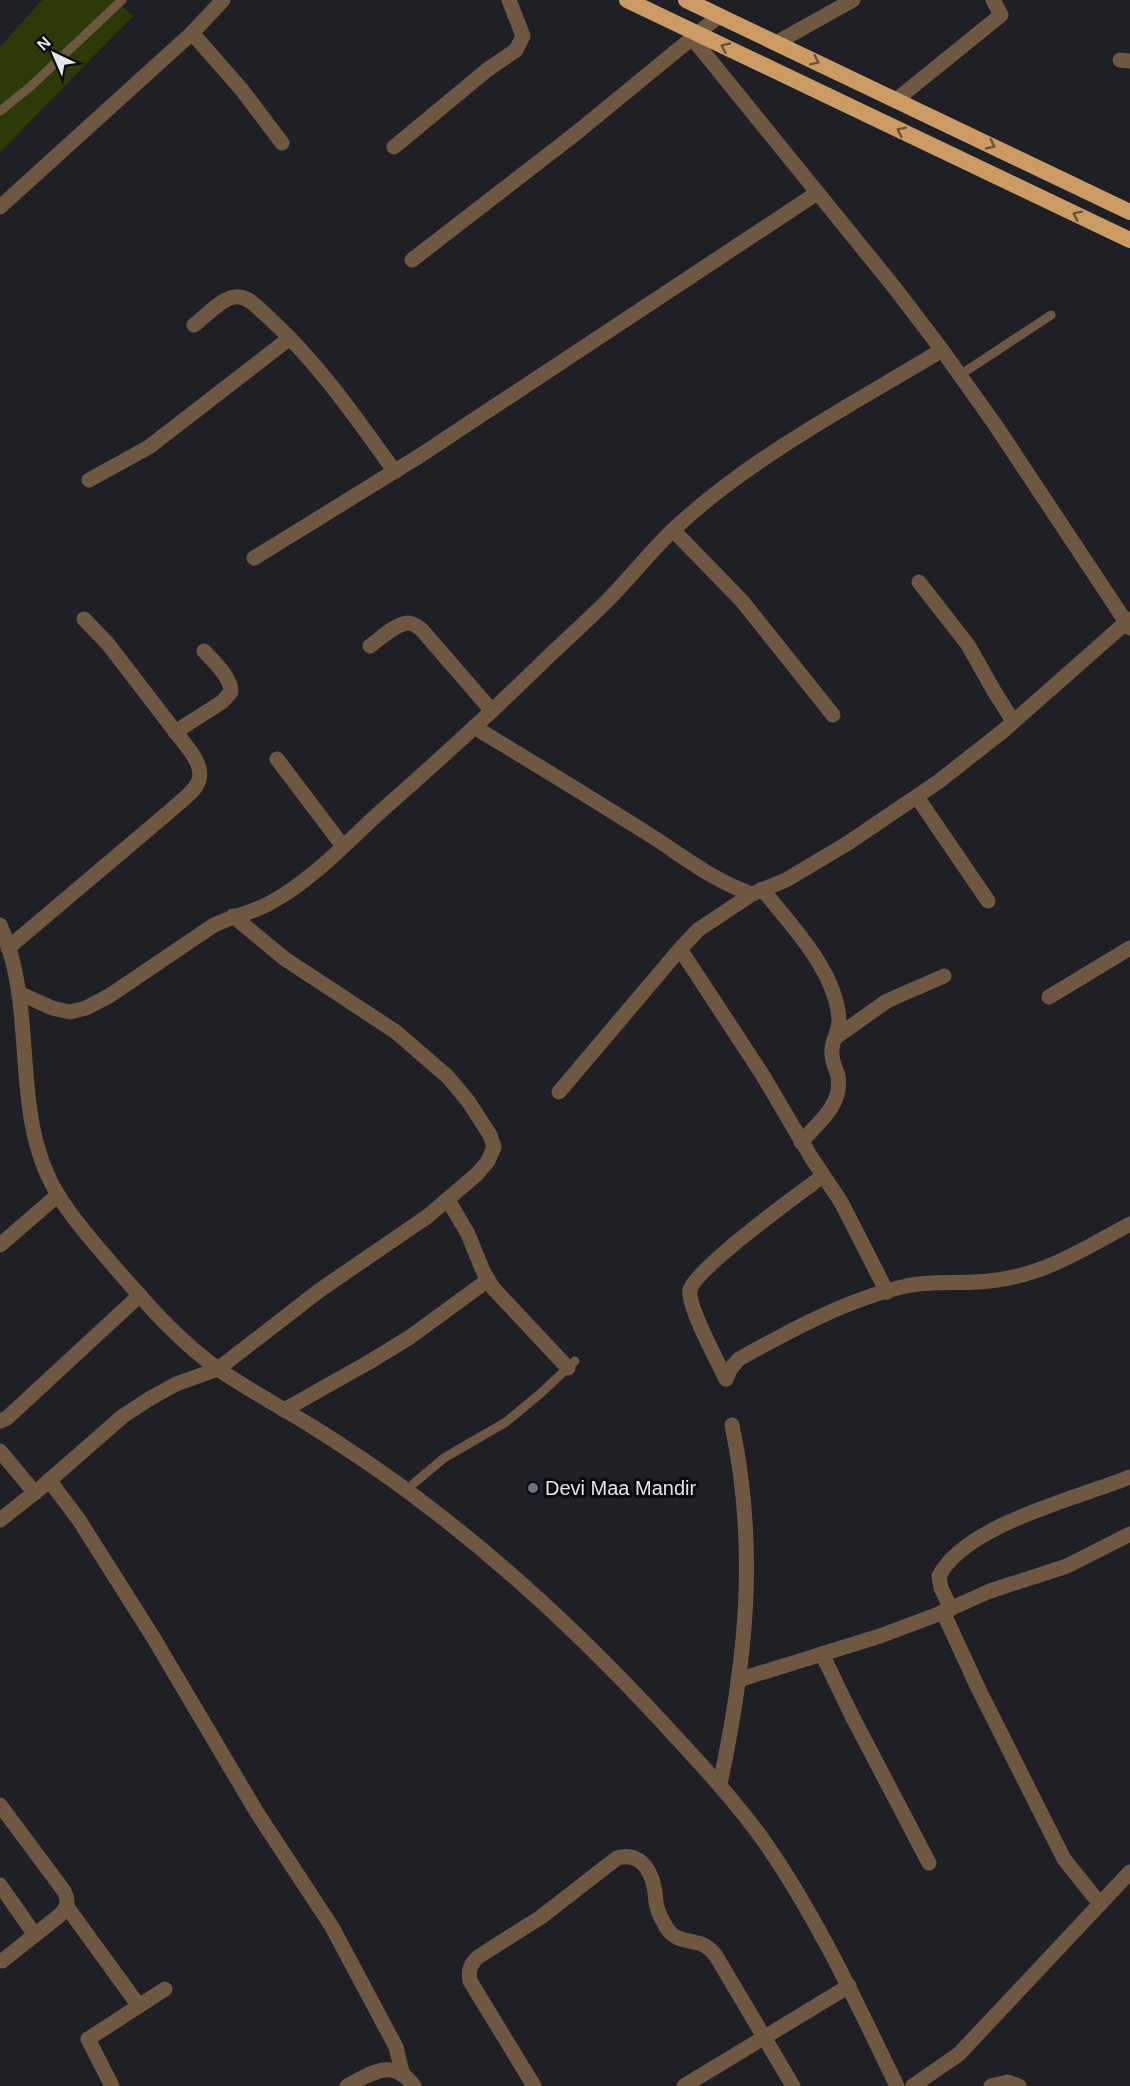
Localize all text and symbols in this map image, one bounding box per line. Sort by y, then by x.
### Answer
north arrow [24,24,84,84]
text: N [34,33,54,54]
one-way arrow [721,43,732,55]
one-way arrow [808,54,819,66]
one-way arrow [897,126,908,138]
one-way arrow [984,138,995,150]
one-way arrow [1073,210,1084,222]
place label: Devi Maa Mandir [545,1477,697,1499]
marker: Devi Maa Mandir [526,1481,540,1495]

